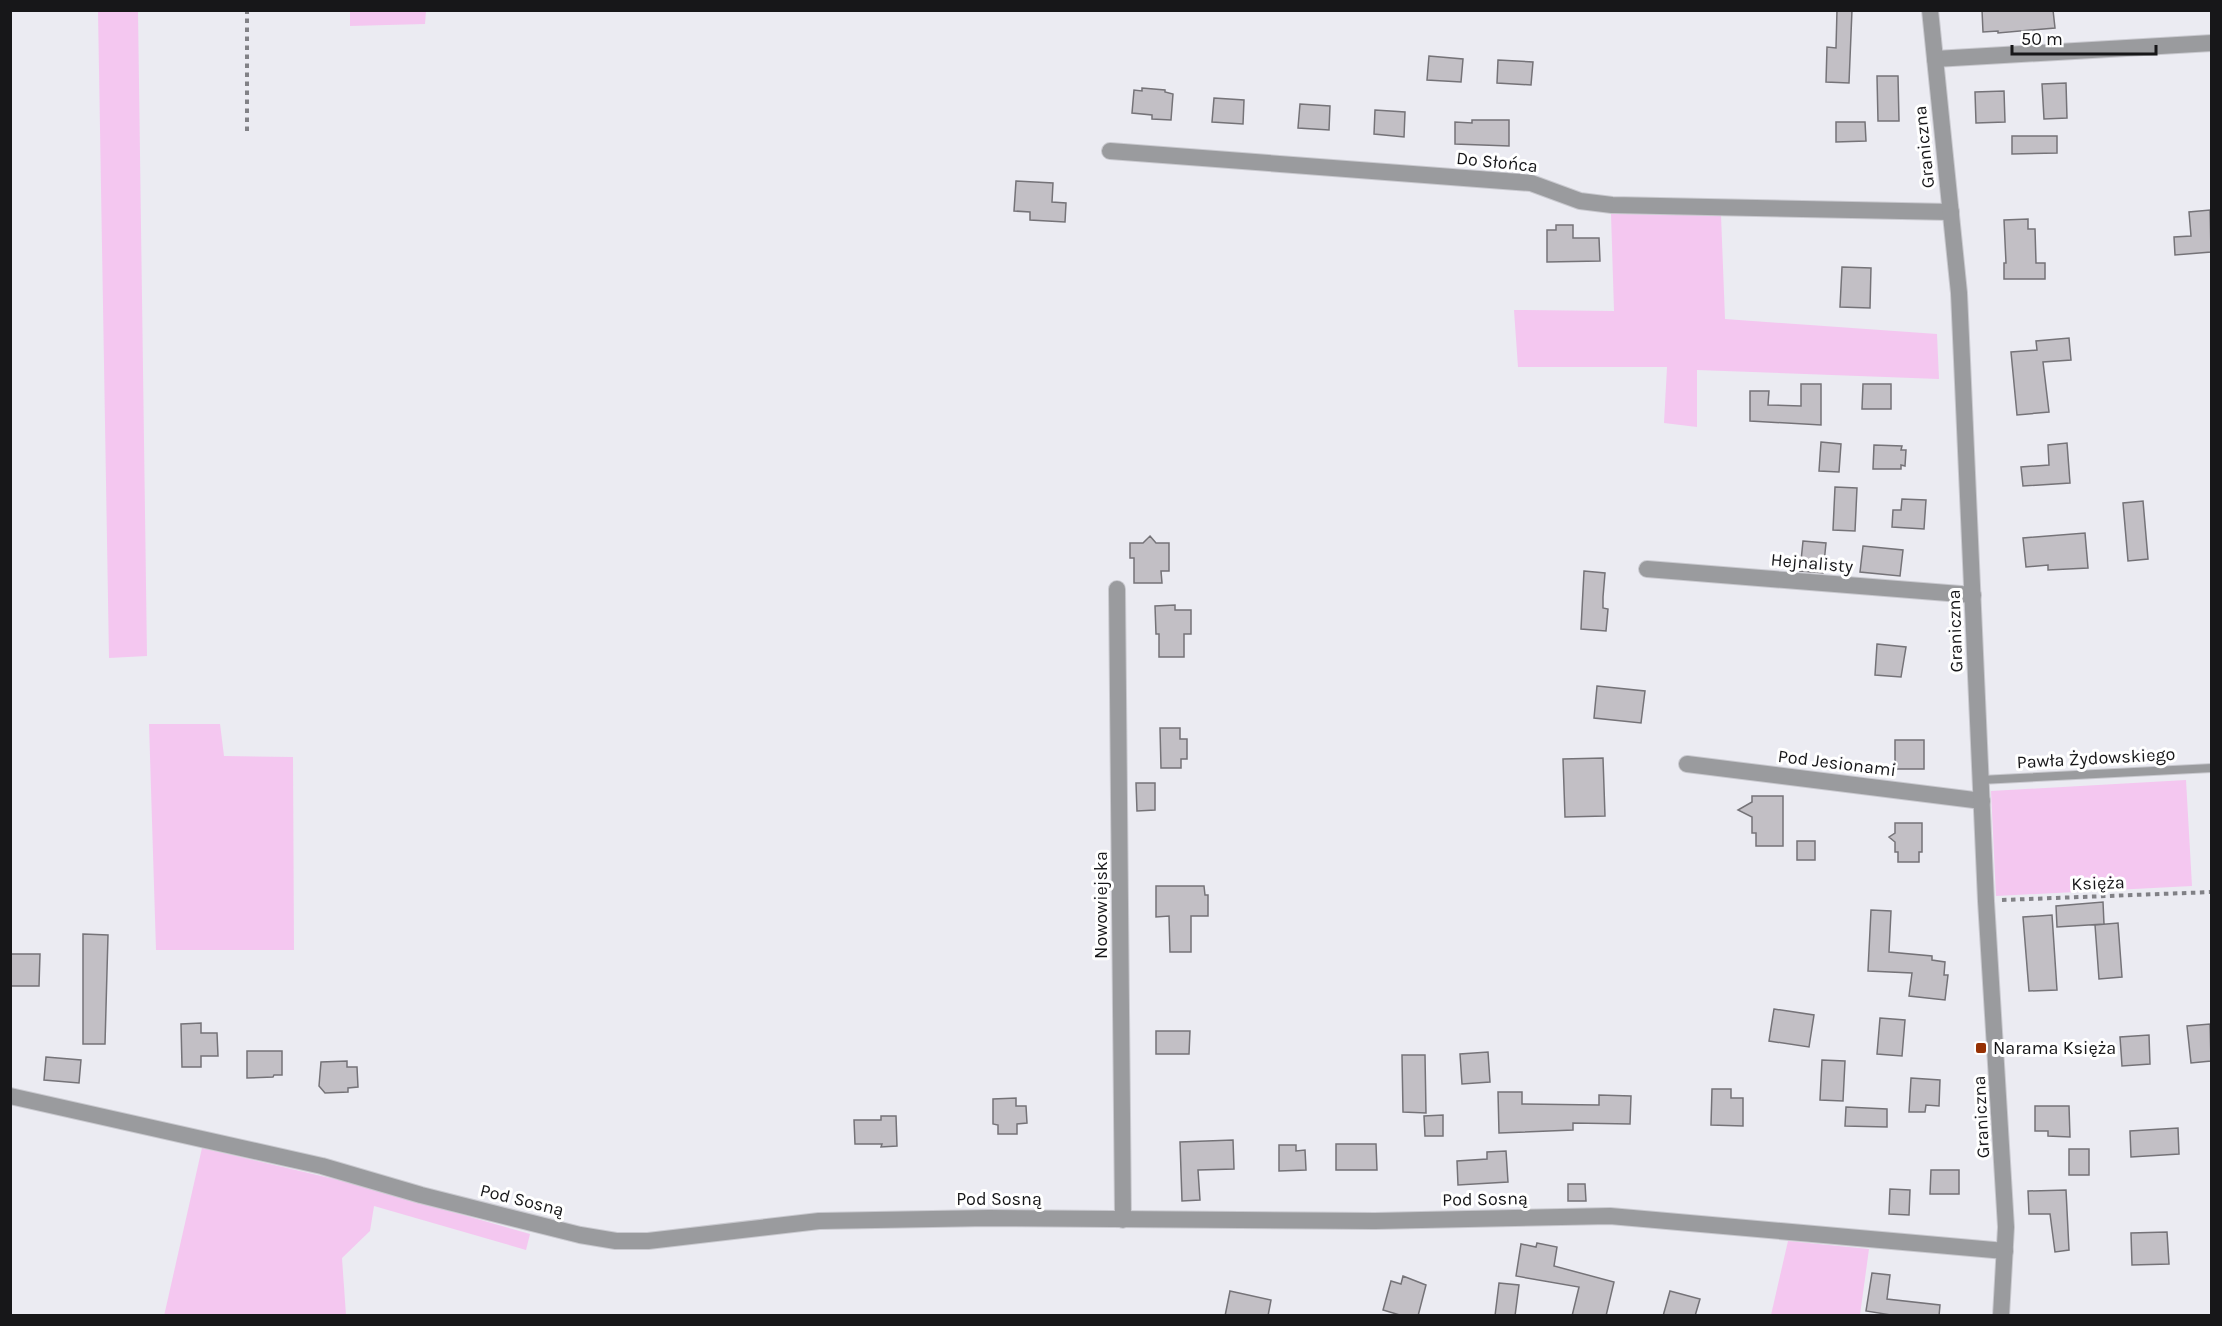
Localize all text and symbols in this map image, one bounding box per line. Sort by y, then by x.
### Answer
scale bar [2012,18,2156,56]
text: 50 m [2021,28,2063,50]
street label: Graniczna [1909,105,1939,189]
street label: Do Słońca [1455,147,1539,177]
street label: Hejnalisty [1770,548,1855,578]
street label: Graniczna [1943,589,1967,673]
street label: Pawła Żydowskiego [2016,743,2176,773]
street label: Pod Jesionami [1777,745,1897,781]
street label: Nowowiejska [1090,851,1112,959]
street label: Księża [2071,871,2125,895]
place label: Narama Księża [1993,1037,2116,1059]
marker: Narama Księża [1974,1041,1988,1055]
street label: Graniczna [1968,1075,1994,1159]
street label: Pod Sosną [478,1179,566,1221]
street label: Pod Sosną [1442,1187,1528,1211]
street label: Pod Sosną [956,1188,1042,1210]

